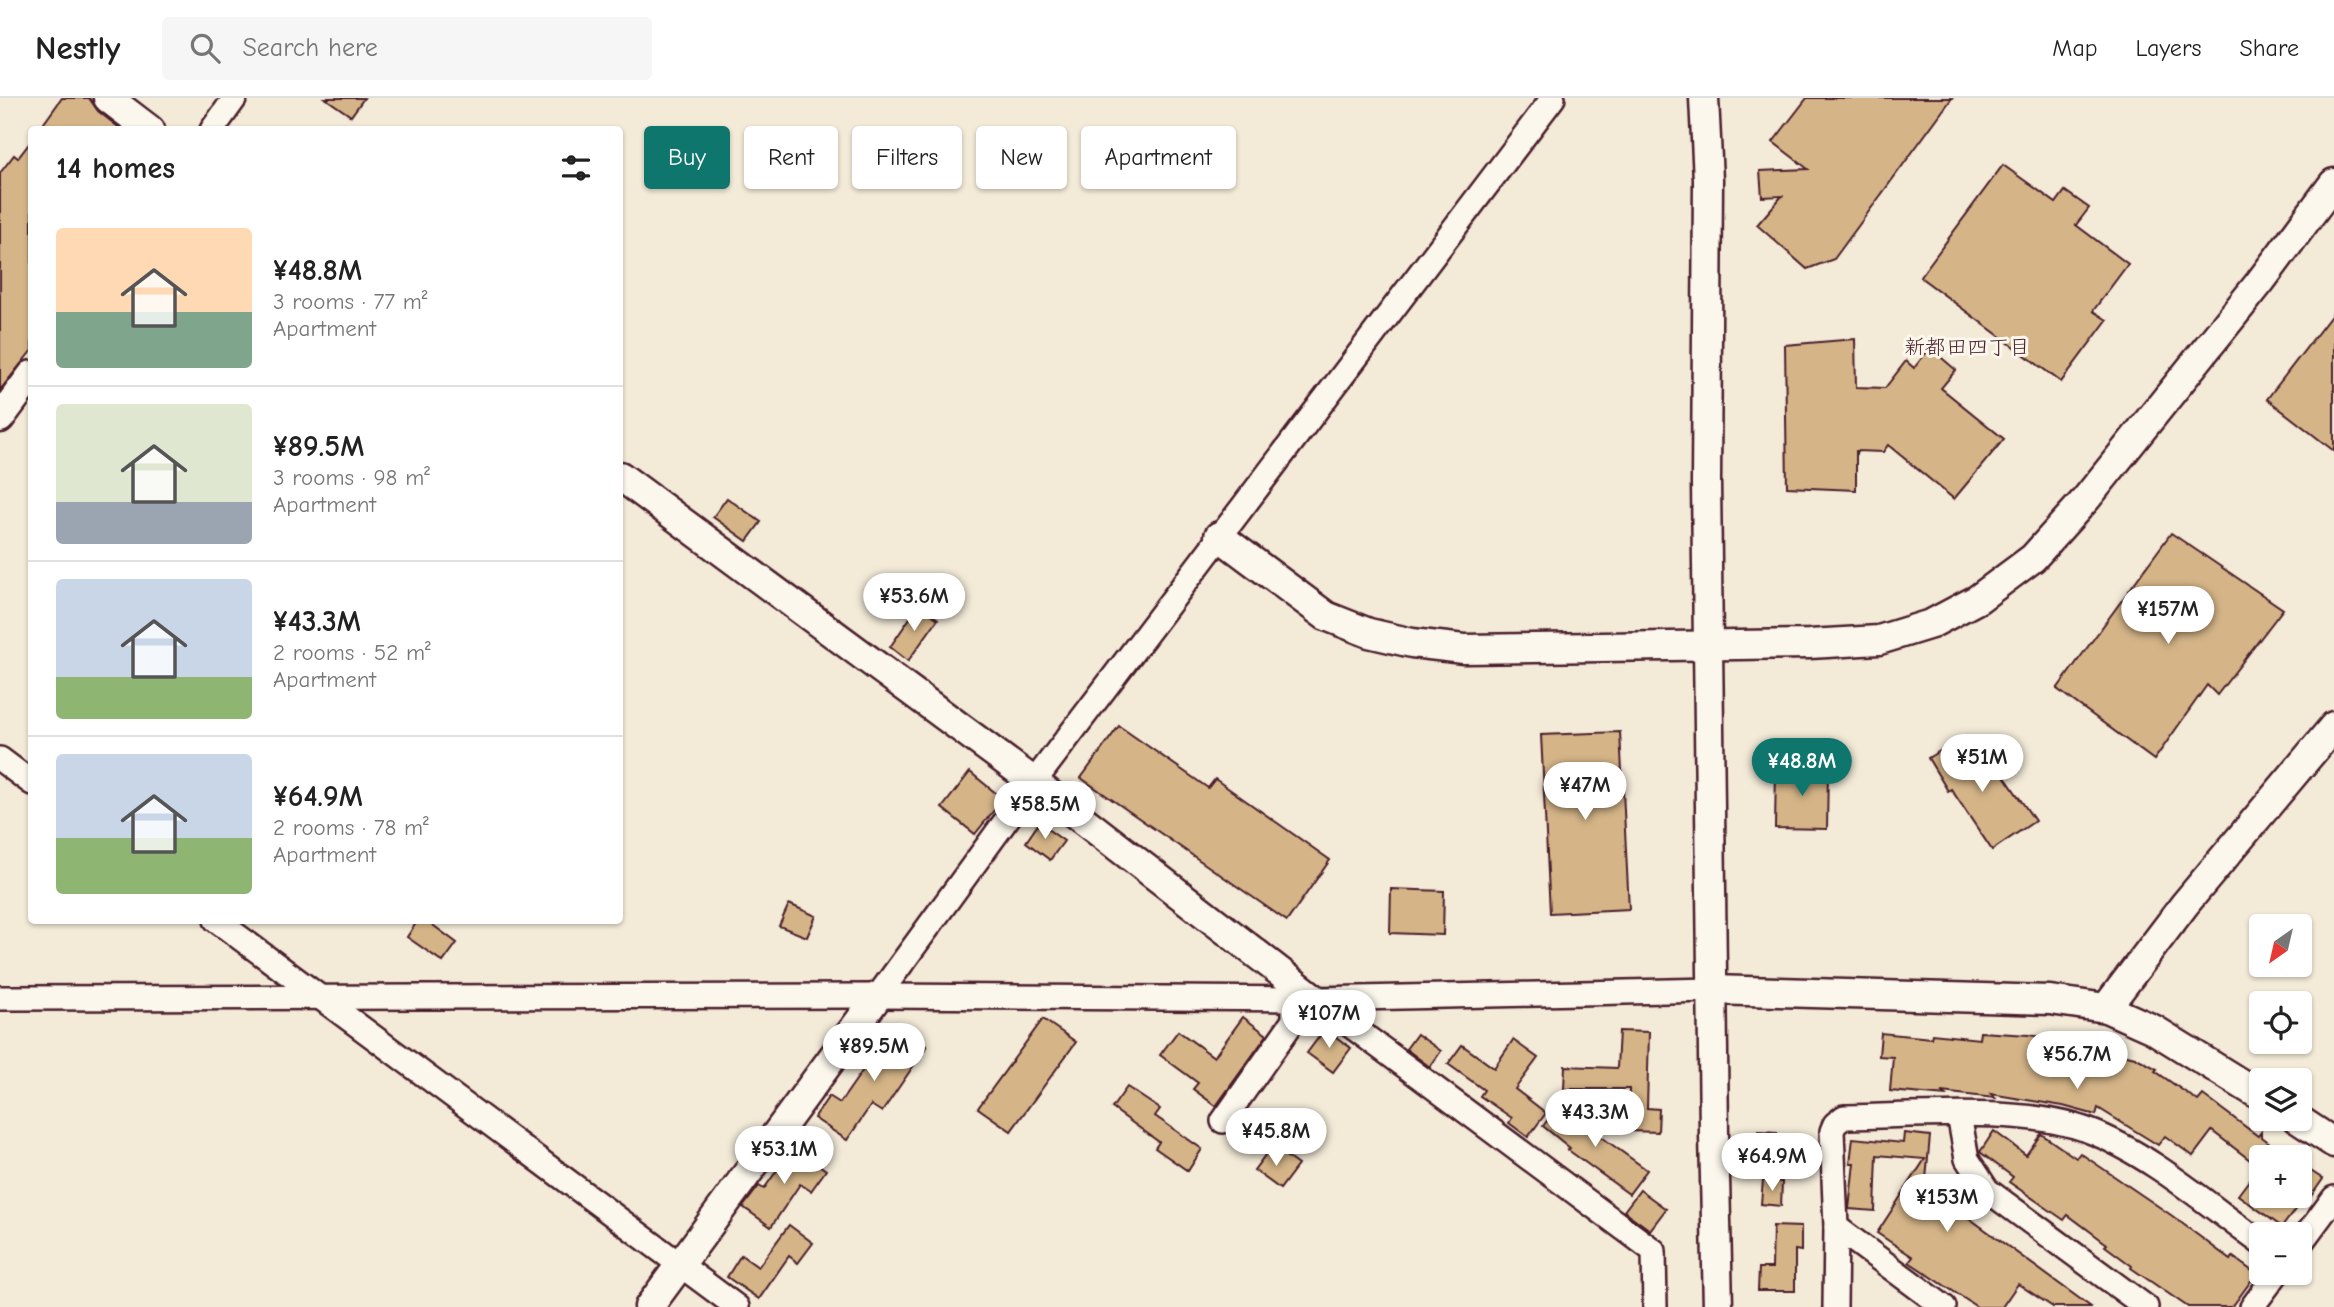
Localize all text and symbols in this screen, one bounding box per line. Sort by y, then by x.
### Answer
search box [162,17,652,80]
text: Nestly [35,29,120,67]
icon: search [186,29,224,67]
text: Search here [242,33,378,63]
text: Map [2052,34,2098,62]
text: Layers [2136,34,2201,62]
text: Share [2239,34,2299,62]
chip: Buy [644,126,730,189]
chip: Rent [744,126,838,189]
chip: Filters [852,126,962,189]
chip: New [976,126,1067,189]
chip: Apartment [1081,126,1236,189]
icon: filters [557,149,595,187]
text: 14 homes [56,151,175,186]
text: ¥48.8M [273,253,362,288]
icon: home [112,256,196,340]
text: 3 rooms · 77 m² [273,288,428,315]
text: Apartment [273,315,376,342]
district label: 新都田四丁目 [1904,335,2030,359]
text: ¥89.5M [273,429,364,464]
icon: home [112,432,196,516]
text: 3 rooms · 98 m² [273,464,430,491]
text: Apartment [273,491,376,518]
pin: ¥53.6M [857,574,971,633]
text: ¥53.6M [879,582,949,609]
pin: ¥157M [2119,587,2217,646]
text: ¥157M [2137,595,2199,622]
text: ¥43.3M [273,604,361,639]
icon: home [112,607,196,691]
text: 2 rooms · 52 m² [273,639,431,666]
text: Apartment [273,666,376,693]
pin: ¥51M [1941,734,2023,794]
pin: ¥48.8M [1745,738,1859,798]
text: ¥51M [1956,743,2008,770]
text: ¥48.8M [1768,747,1836,774]
pin: ¥47M [1544,762,1626,822]
text: ¥47M [1560,771,1611,798]
text: ¥64.9M [273,779,363,814]
icon: home [112,782,196,866]
pin: ¥58.5M [988,782,1102,841]
text: ¥58.5M [1010,790,1080,817]
text: 2 rooms · 78 m² [273,814,429,841]
text: Apartment [273,841,376,868]
north arrow [2249,914,2312,976]
map controls [2249,914,2312,1285]
pin: ¥107M [1280,990,1378,1050]
button: locate [2249,991,2312,1054]
text: ¥107M [1298,999,1360,1026]
pin: ¥89.5M [817,1024,931,1083]
text: ¥89.5M [839,1032,909,1059]
pin: ¥56.7M [2020,1032,2134,1091]
text: ¥56.7M [2043,1040,2111,1067]
button: layers [2249,1068,2312,1131]
pin: ¥43.3M [1538,1090,1652,1149]
text: ¥43.3M [1561,1098,1629,1125]
pin: ¥45.8M [1219,1108,1333,1168]
text: ¥45.8M [1242,1117,1310,1144]
pin: ¥53.1M [727,1126,841,1186]
pin: ¥64.9M [1715,1134,1829,1193]
text: ¥53.1M [751,1135,817,1162]
text: ¥64.9M [1738,1142,1806,1169]
button: + [2249,1145,2312,1208]
pin: ¥153M [1898,1174,1996,1234]
text: ¥153M [1916,1183,1978,1210]
button: − [2249,1222,2312,1285]

